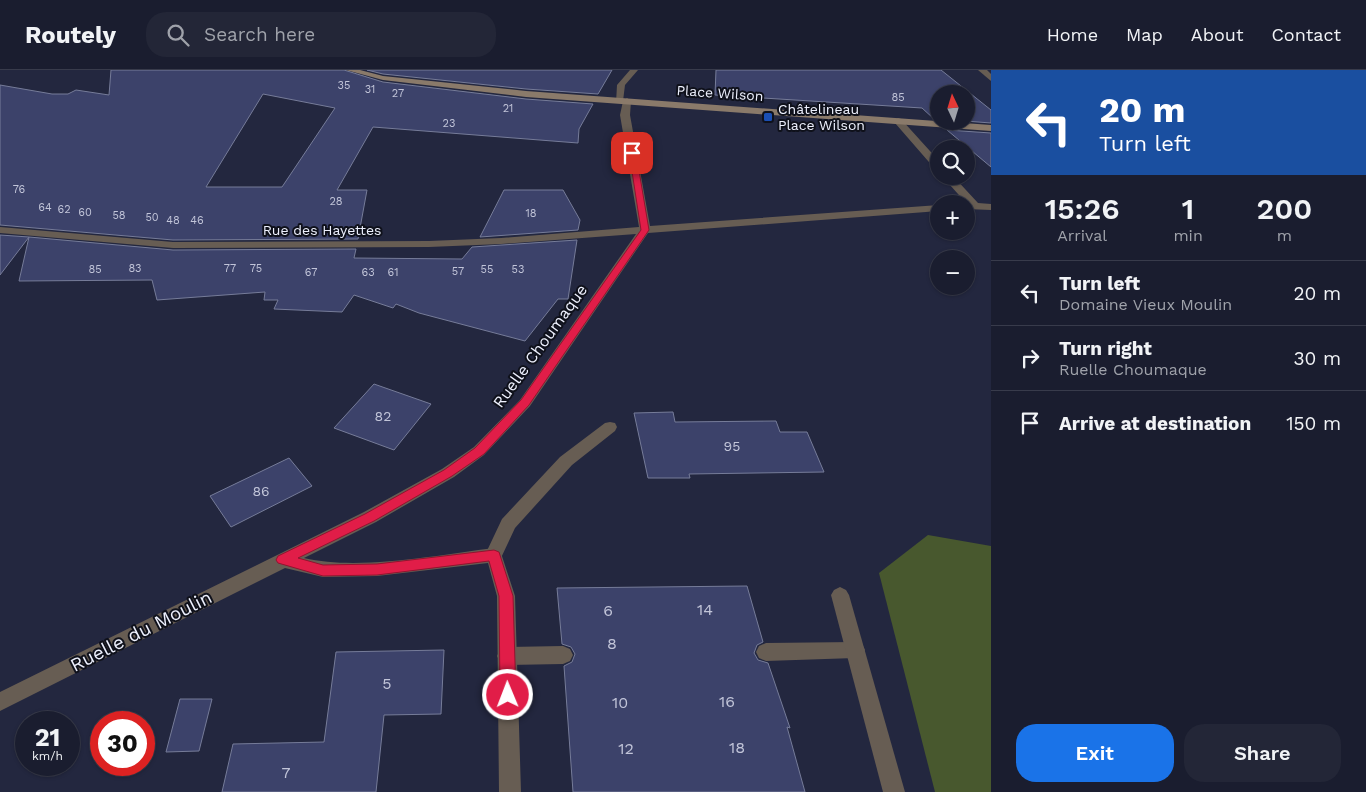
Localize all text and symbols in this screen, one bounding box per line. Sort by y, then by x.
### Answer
search box [146,12,496,57]
text: Routely [25,21,116,49]
icon: search [164,21,192,49]
text: Search here [204,23,315,46]
text: Home [1047,24,1098,45]
text: Map [1126,24,1163,45]
text: About [1191,24,1243,45]
text: Contact [1271,24,1341,45]
house number: 35 [338,79,350,92]
street label: Place Wilson [676,82,764,104]
house number: 31 [365,83,375,96]
north arrow [930,85,975,130]
map controls [930,85,975,295]
house number: 27 [392,87,404,100]
text: 20 m [1099,89,1185,131]
icon: left [1016,90,1081,155]
house number: 85 [891,91,905,104]
place label: Châtelineau Place Wilson [778,101,865,133]
house number: 21 [503,102,513,115]
marker: Châtelineau Place Wilson [762,111,774,123]
house number: 23 [443,117,455,130]
text: Turn left [1099,131,1191,156]
pin [611,132,653,174]
icon: arrive [618,139,646,167]
button: search [930,140,975,185]
house number: 76 [13,183,26,196]
text: 15:26 [1045,191,1120,226]
text: 1 [1182,191,1194,226]
text: 200 [1256,191,1312,226]
house number: 28 [329,195,343,208]
button: + [930,195,975,240]
house number: 64 [38,201,52,214]
house number: 62 [57,203,71,216]
house number: 60 [78,206,92,219]
house number: 18 [525,207,537,220]
house number: 58 [112,209,126,222]
house number: 50 [145,211,159,224]
house number: 48 [166,214,180,227]
house number: 46 [190,214,204,227]
street label: Rue des Hayettes [263,222,381,238]
text: Arrival [1057,226,1107,245]
text: min [1173,226,1203,245]
text: m [1277,226,1292,245]
button: − [930,250,975,295]
house number: 83 [129,262,141,275]
house number: 77 [224,262,236,275]
house number: 75 [250,262,262,275]
house number: 85 [88,263,102,276]
house number: 55 [481,263,493,276]
house number: 53 [512,263,524,276]
house number: 57 [452,265,464,278]
house number: 67 [305,266,317,279]
house number: 63 [361,266,375,279]
house number: 61 [388,266,398,279]
text: Turn left [1059,272,1140,295]
icon: left [1016,279,1044,307]
street label: Ruelle Choumaque [489,281,591,411]
text: 20 m [1294,282,1341,305]
text: Domaine Vieux Moulin [1059,295,1232,314]
text: Turn right [1059,337,1152,360]
icon: right [1016,344,1044,372]
text: 30 m [1294,347,1341,370]
text: Ruelle Choumaque [1059,360,1207,379]
house number: 82 [375,408,391,424]
icon: arrive [1016,409,1044,437]
text: Arrive at destination [1059,412,1251,435]
text: 150 m [1286,412,1341,435]
house number: 95 [724,438,740,454]
house number: 86 [252,483,270,499]
street label: Ruelle du Moulin [66,585,216,677]
house number: 14 [697,600,713,619]
house number: 6 [603,601,613,620]
house number: 8 [607,634,617,653]
position arrow [481,668,533,720]
house number: 5 [382,674,392,693]
house number: 16 [719,692,735,711]
house number: 10 [612,693,628,712]
speed limit sign: 30 [90,711,155,776]
text: 21 [35,723,60,752]
button: Exit [1016,724,1174,782]
button: Share [1184,724,1341,782]
house number: 18 [729,738,745,757]
house number: 12 [618,739,634,758]
text: km/h [32,749,63,763]
house number: 7 [282,763,291,782]

